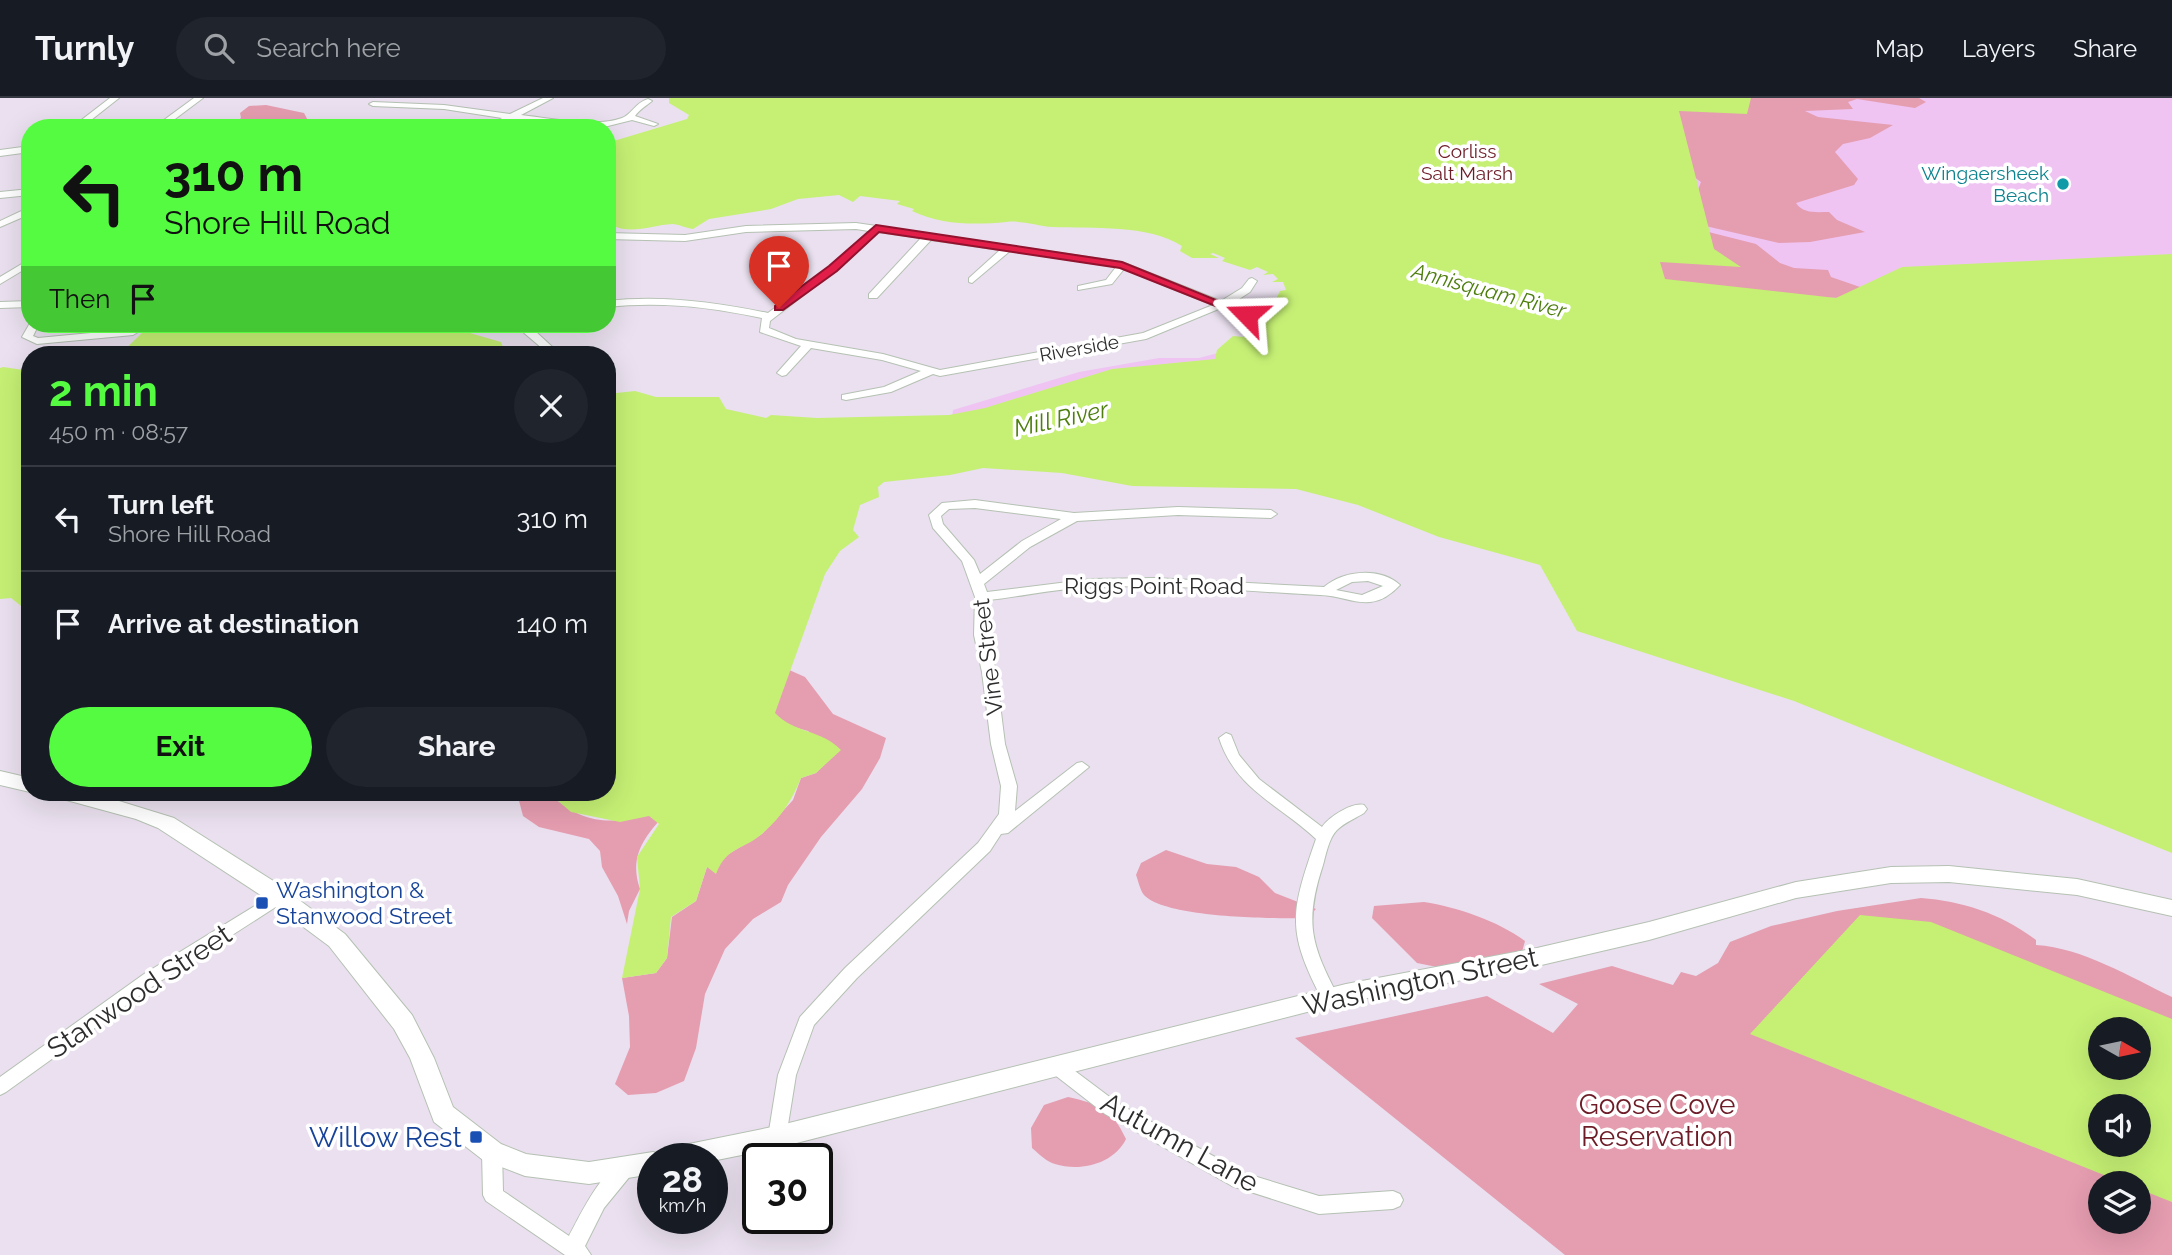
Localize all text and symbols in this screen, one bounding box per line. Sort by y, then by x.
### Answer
search box [176,17,666,80]
text: Turnly [35,29,134,68]
icon: search [200,29,238,67]
text: Search here [256,33,401,63]
text: Map [1875,34,1924,63]
text: Layers [1962,34,2035,63]
text: Share [2073,34,2137,63]
park label: Corliss Salt Marsh [1421,140,1513,184]
text: 310 m [164,145,303,202]
icon: left [49,147,140,238]
place label: Wingaersheek Beach [1921,162,2049,206]
marker: Wingaersheek Beach [2055,176,2071,192]
text: Shore Hill Road [164,204,391,241]
pin [749,236,809,308]
icon: arrive [760,247,798,285]
water label: Annisquam River [1409,258,1570,323]
position arrow [1210,278,1284,352]
icon: arrive [124,280,162,318]
text: Then [49,284,110,314]
street label: Riverside [1038,330,1120,366]
text: 2 min [49,367,158,416]
button: close [514,369,588,443]
water label: Mill River [1011,394,1112,443]
text: 450 m · 08:57 [49,418,188,445]
text: Turn left [108,490,214,520]
icon: left [49,500,87,538]
text: 310 m [517,504,588,534]
text: Shore Hill Road [108,520,271,547]
street label: Riggs Point Road [1064,572,1244,599]
street label: Vine Street [967,597,1008,717]
icon: arrive [49,605,87,643]
text: Arrive at destination [108,609,359,639]
text: 140 m [516,609,588,639]
button: Exit [49,707,312,787]
button: Share [326,707,588,787]
place label: Washington & Stanwood Street [276,876,453,929]
marker: Washington & Stanwood Street [254,895,270,911]
street label: Stanwood Street [41,917,238,1065]
street label: Washington Street [1300,940,1541,1023]
north arrow [2088,1017,2151,1080]
map controls [2088,1017,2151,1234]
street label: Autumn Lane [1095,1086,1264,1199]
park label: Goose Cove Reservation [1579,1088,1735,1153]
button: sound [2088,1094,2151,1157]
place label: Willow Rest [309,1121,463,1154]
marker: Willow Rest [468,1129,484,1145]
speed limit sign: 30 [742,1143,833,1234]
text: 28 [662,1159,703,1200]
button: layers [2088,1171,2151,1234]
text: km/h [659,1195,706,1216]

